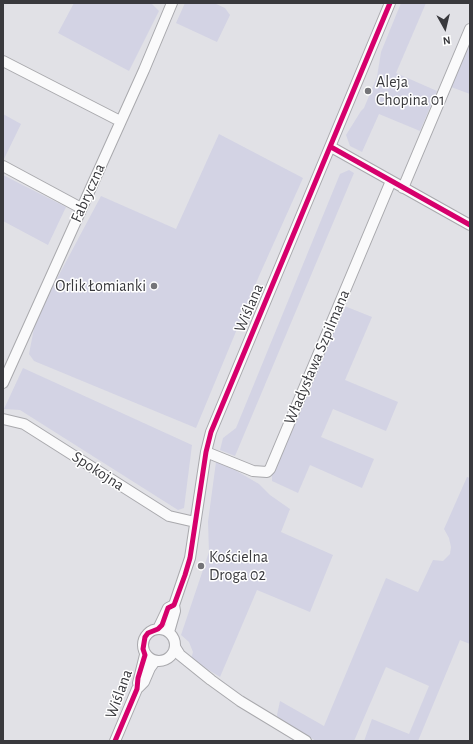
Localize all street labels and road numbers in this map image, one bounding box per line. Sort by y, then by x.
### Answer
street label: Fabryczna [67,161,109,225]
street label: Wiślana [230,281,268,335]
street label: Władysława Szpilmana [280,287,354,427]
street label: Spokojna [68,447,128,495]
street label: Wiślana [101,667,137,721]

